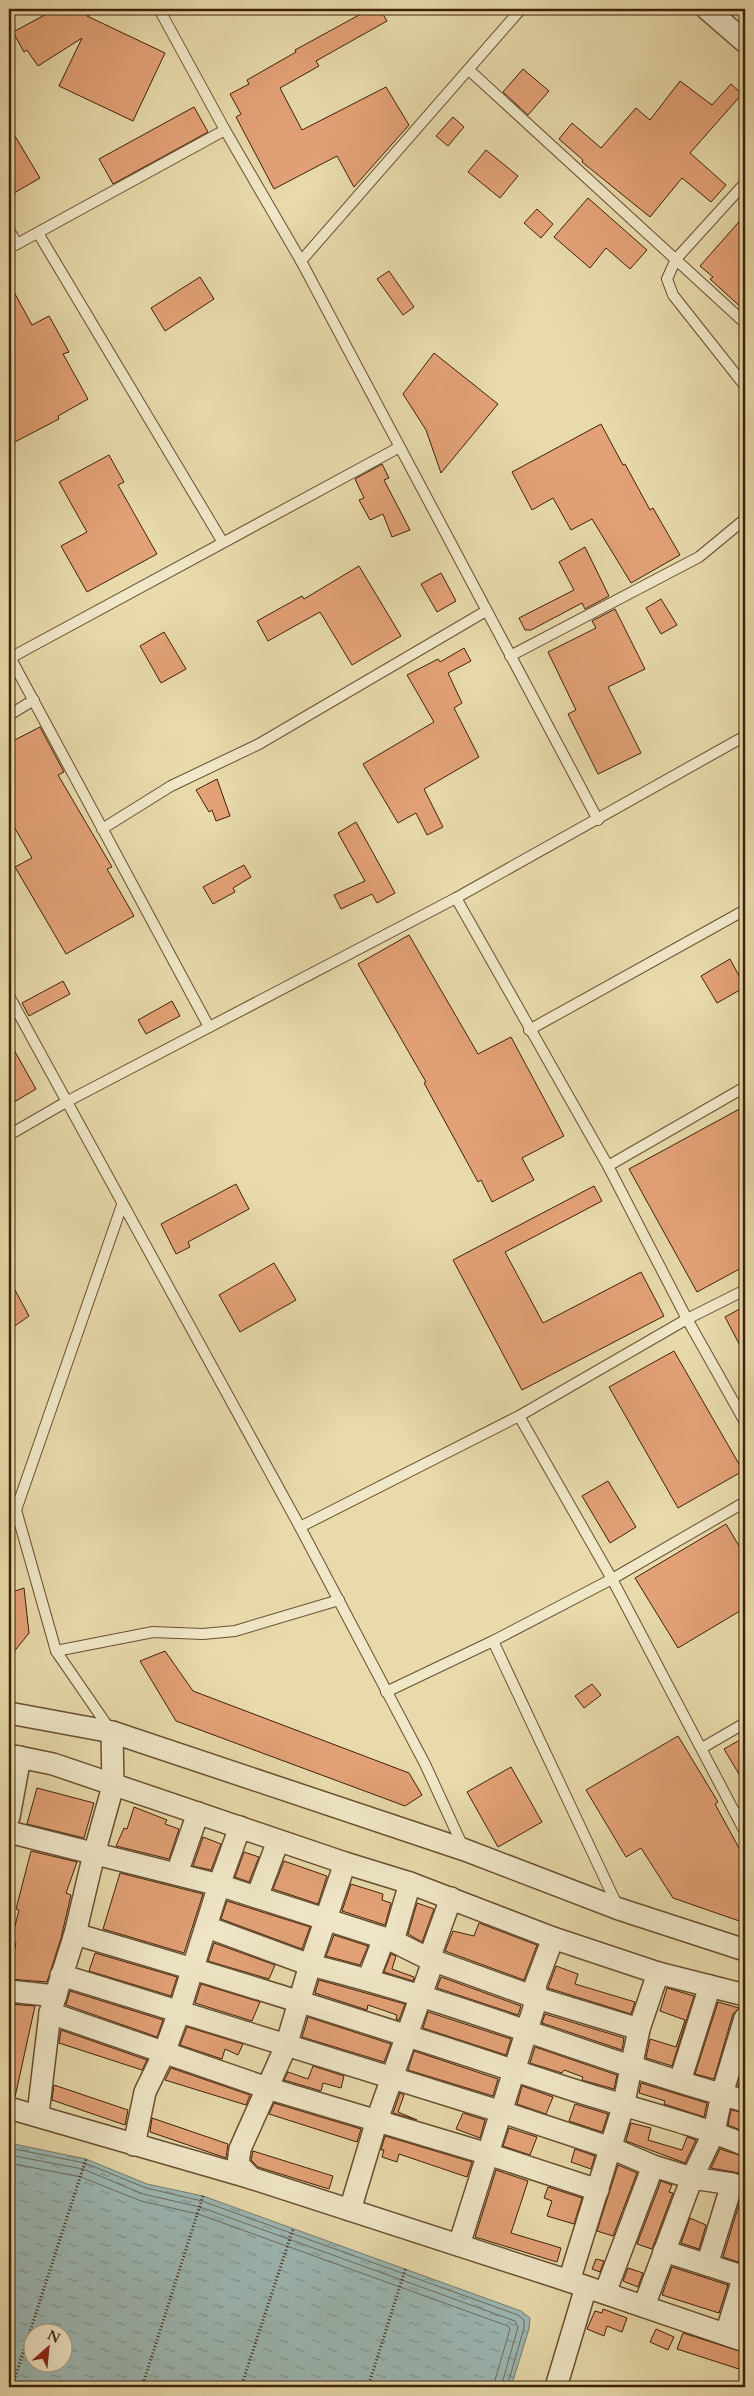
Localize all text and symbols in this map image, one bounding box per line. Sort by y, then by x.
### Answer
north arrow [22,2324,72,2374]
text: N [44,2326,63,2348]

